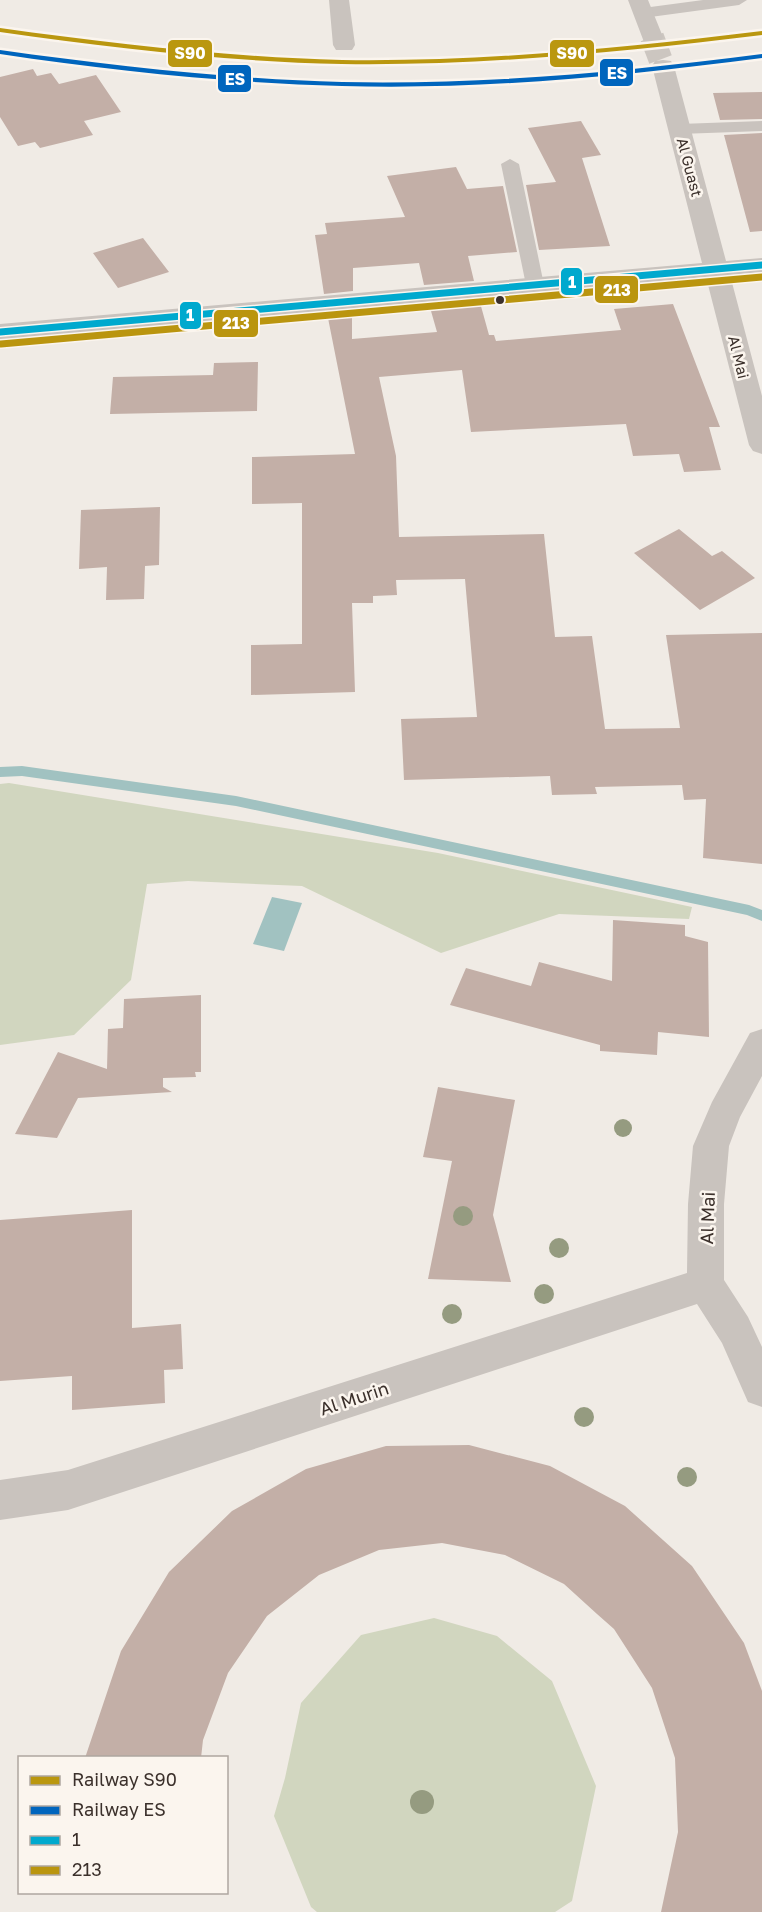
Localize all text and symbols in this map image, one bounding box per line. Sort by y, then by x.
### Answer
line badge: S90 [167,39,213,68]
line badge: S90 [549,39,595,68]
text: S90 [174,43,206,63]
text: S90 [556,43,588,63]
line badge: ES [599,58,634,87]
text: ES [607,63,628,83]
line badge: ES [217,64,252,93]
text: ES [225,69,246,89]
street label: Al Guast [673,136,707,198]
line badge: 1 [560,267,583,296]
text: 1 [568,272,576,292]
line badge: 213 [594,275,639,304]
text: 213 [603,280,631,300]
unlabelled marker [494,294,506,306]
line badge: 1 [179,301,202,330]
text: 1 [186,305,194,325]
line badge: 213 [213,309,259,338]
text: 213 [222,313,250,333]
street label: Al Mai [725,334,753,380]
street label: Al Mai [695,1191,719,1245]
street label: Al Murin [317,1377,391,1419]
legend [18,1756,228,1894]
text: Railway S90 [72,1768,177,1790]
text: Railway ES [72,1798,166,1820]
text: 1 [72,1828,81,1850]
text: 213 [72,1858,102,1880]

